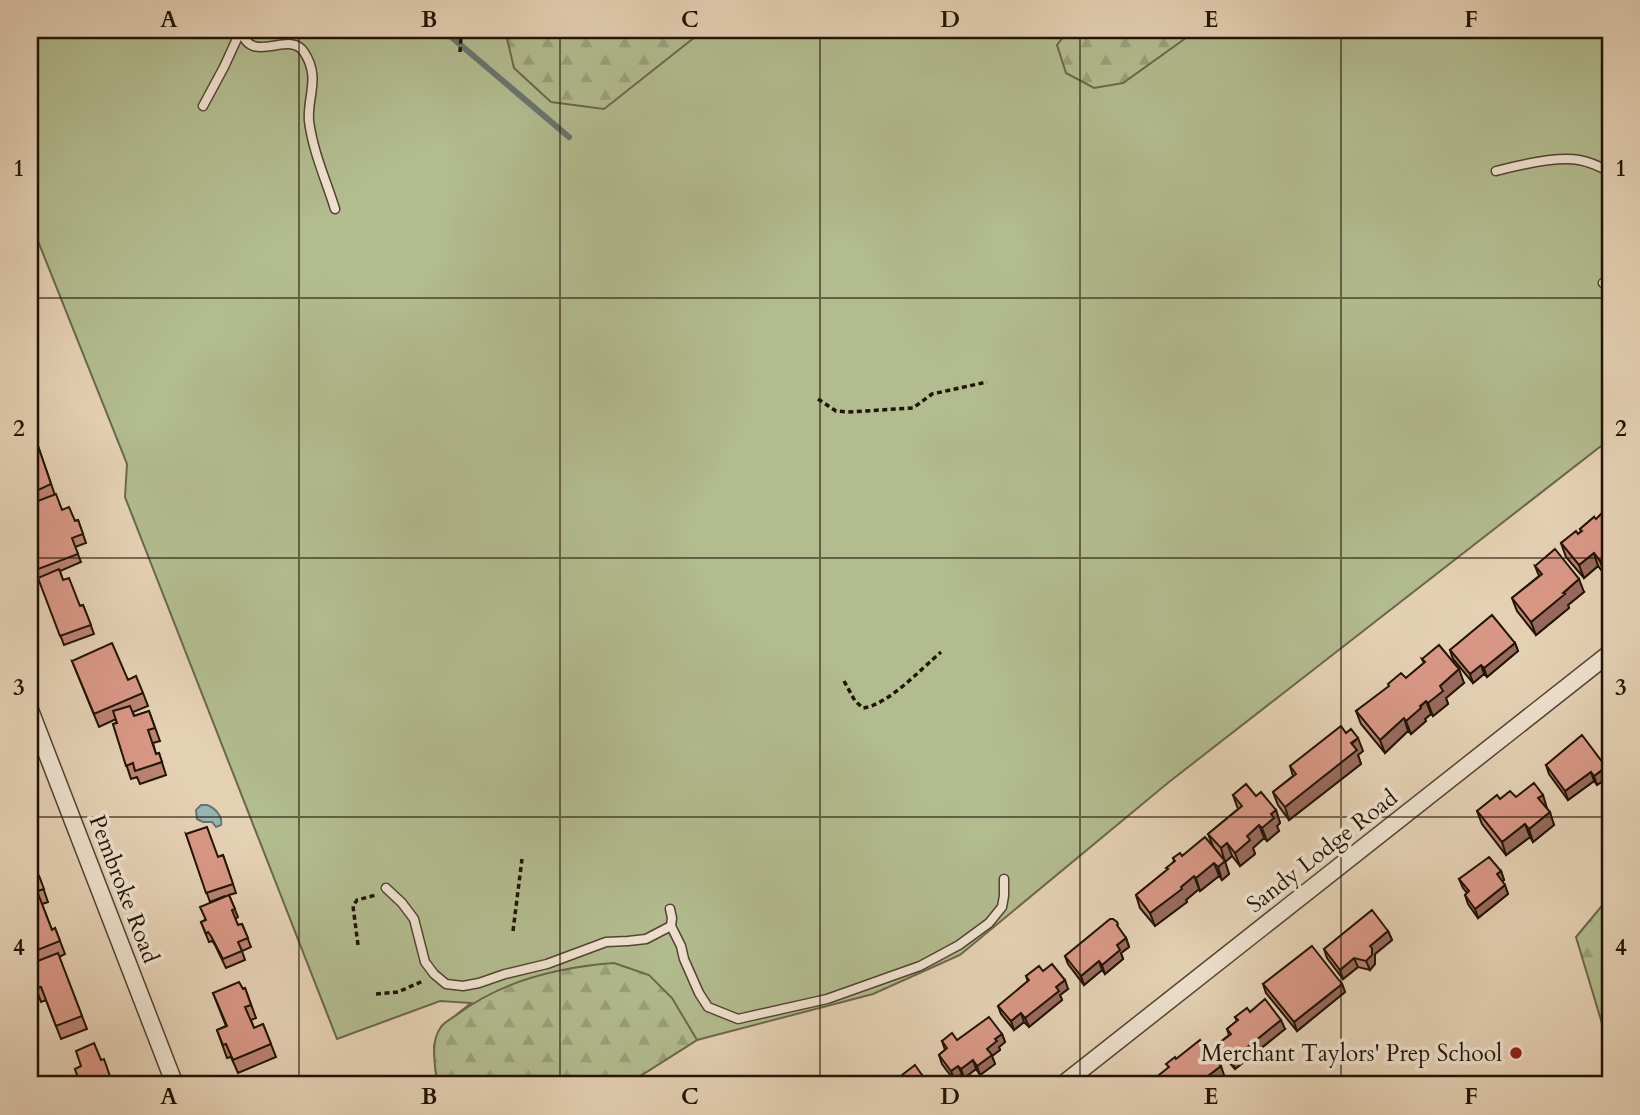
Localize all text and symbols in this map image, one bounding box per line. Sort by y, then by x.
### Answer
text: A [160,4,178,35]
text: B [421,4,437,35]
text: C [681,4,699,35]
text: D [940,4,960,35]
text: E [1204,4,1218,35]
text: F [1464,4,1478,35]
text: 1 [13,153,25,184]
text: 1 [1615,153,1627,184]
text: 2 [13,413,25,444]
text: 2 [1615,413,1627,444]
text: 3 [13,672,25,703]
text: 3 [1615,672,1627,703]
street label: Sandy Lodge Road [1240,782,1405,920]
street label: Pembroke Road [82,811,167,968]
text: 4 [13,932,25,963]
text: 4 [1615,932,1627,963]
place label: Merchant Taylors' Prep School [1201,1038,1502,1069]
marker: Merchant Taylors' Prep School [1508,1045,1524,1061]
text: A [160,1081,178,1112]
text: B [421,1081,437,1112]
text: C [681,1081,699,1112]
text: D [940,1081,960,1112]
text: E [1204,1081,1218,1112]
text: F [1464,1081,1478,1112]

